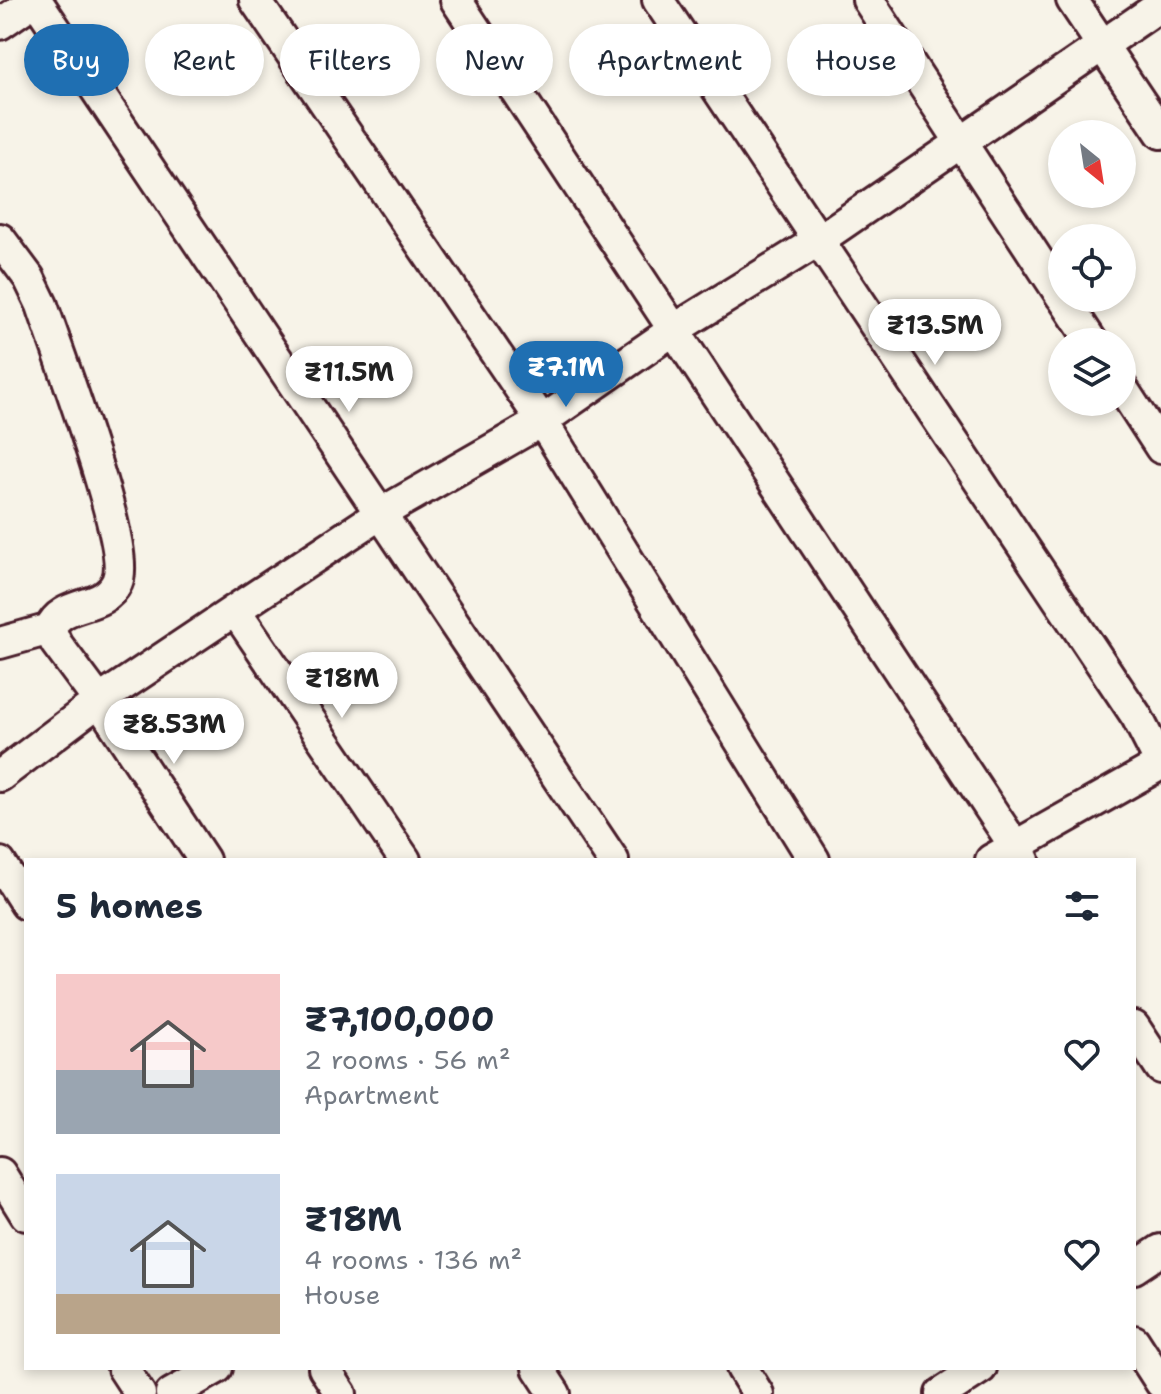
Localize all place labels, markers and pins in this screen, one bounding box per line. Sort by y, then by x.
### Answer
pin: ₹13.5M [870,299,1000,367]
pin: ₹7.1M [510,341,622,409]
pin: ₹11.5M [284,346,414,414]
pin: ₹18M [295,652,389,720]
pin: ₹8.53M [109,698,239,766]

